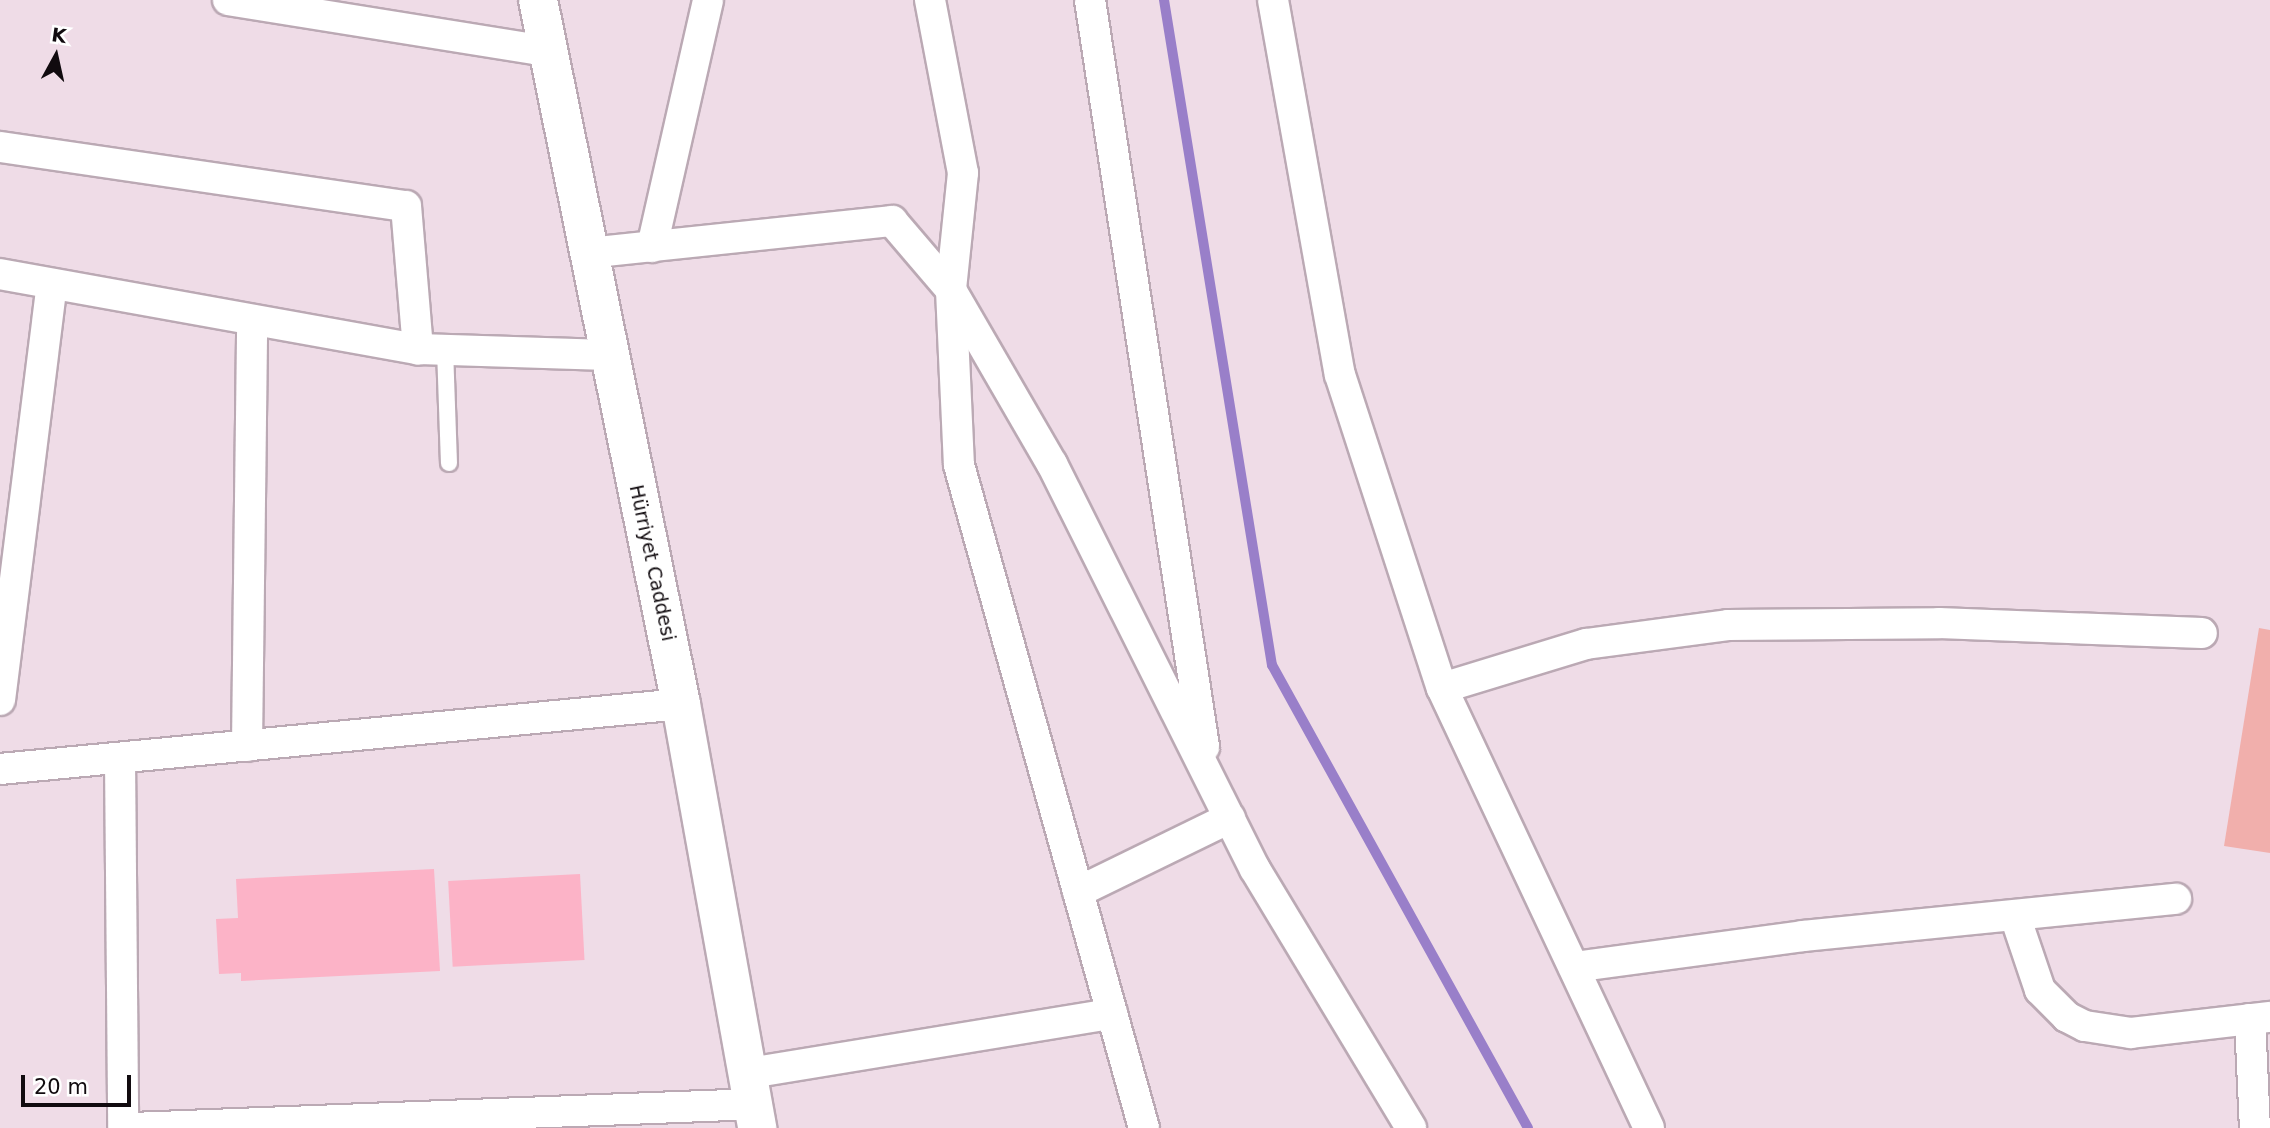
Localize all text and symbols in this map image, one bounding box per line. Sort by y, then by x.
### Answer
north arrow [21,21,91,91]
text: K [50,23,68,47]
street label: Hürriyet Caddesi [624,483,680,643]
scale bar [24,1062,135,1106]
text: 20 m [34,1075,88,1099]

